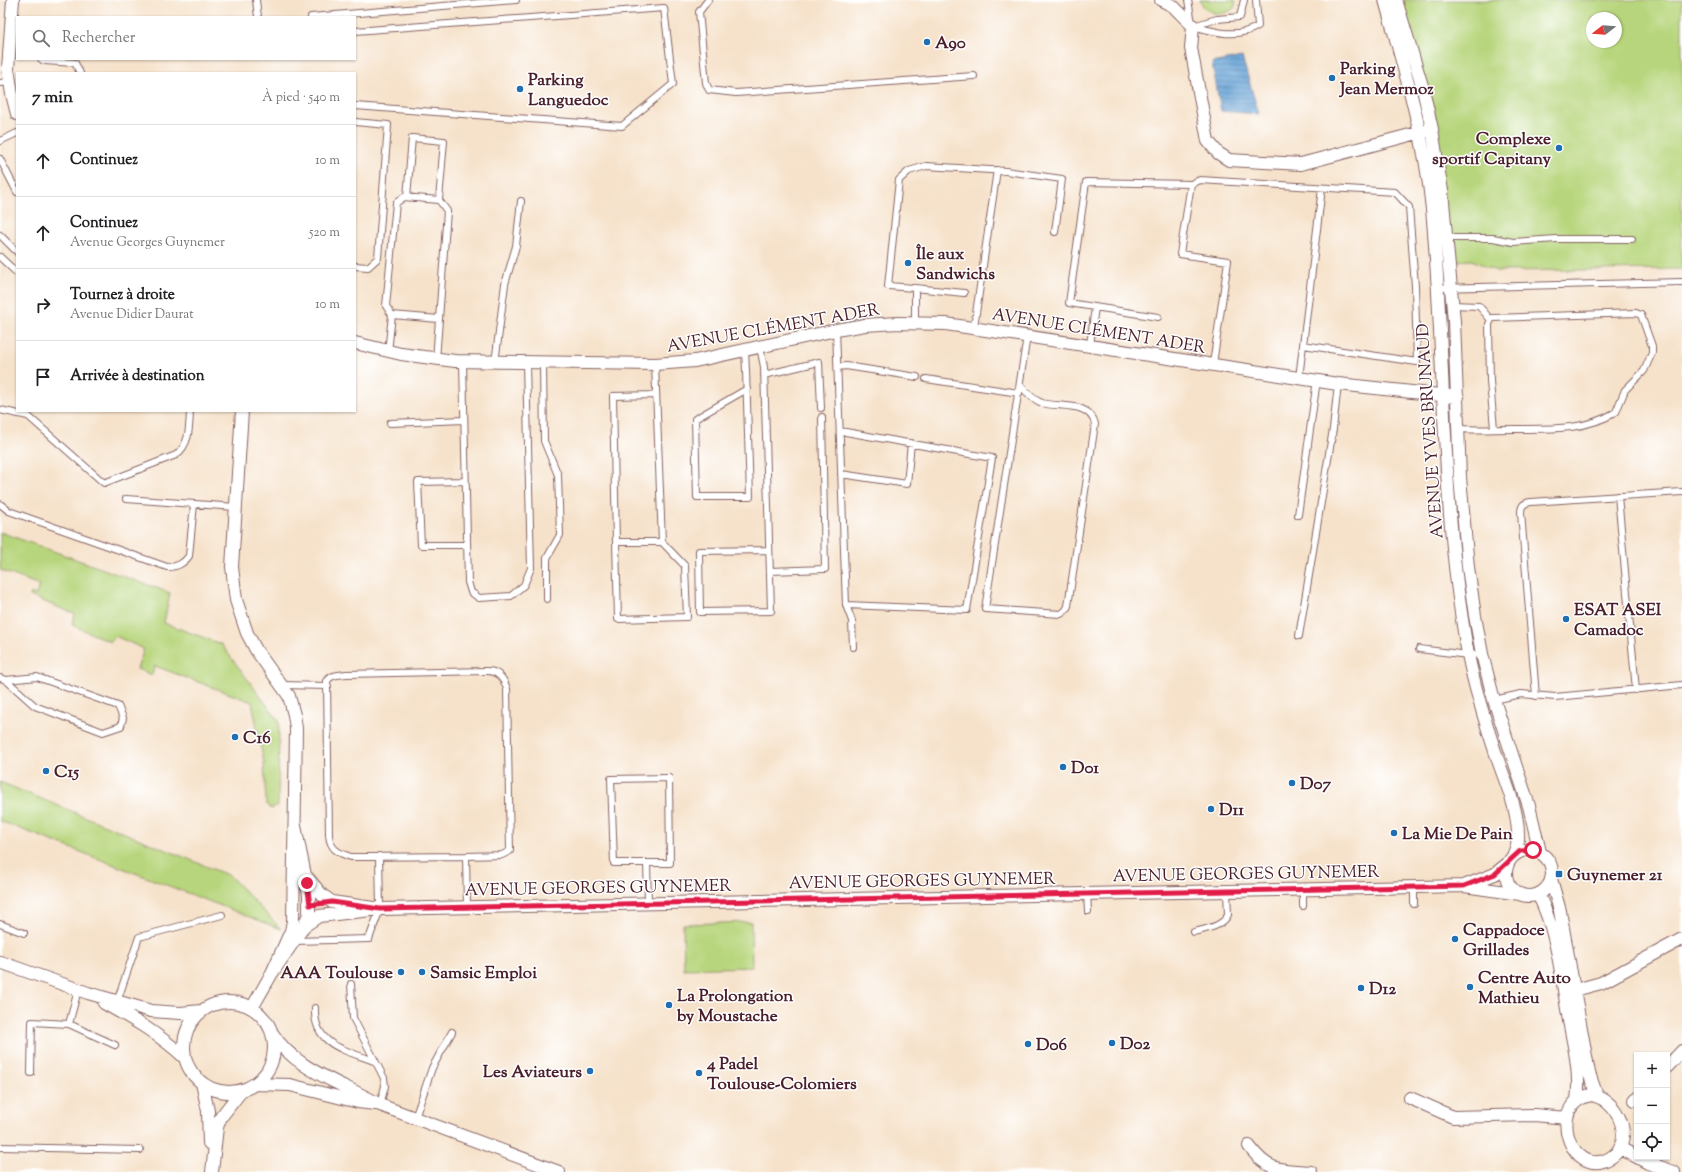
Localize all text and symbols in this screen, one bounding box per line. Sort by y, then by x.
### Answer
north arrow [1586,12,1622,48]
search box [16,16,356,60]
icon: search [30,27,52,49]
text: Rechercher [62,28,135,49]
place label: A90 [935,32,966,56]
marker: A90 [922,37,932,47]
place label: Parking Jean Mermoz [1338,58,1434,102]
place label: Parking Languedoc [528,69,609,113]
marker: Parking Jean Mermoz [1327,73,1337,83]
marker: Parking Languedoc [515,84,525,94]
text: 7 min [32,86,73,110]
text: À pied · 540 m [262,89,340,107]
place label: Complexe sportif Capitany [1432,128,1552,172]
marker: Complexe sportif Capitany [1554,143,1564,153]
icon: ahead [32,150,54,172]
text: Continuez [70,150,138,171]
text: 10 m [315,152,340,170]
text: Continuez [70,213,138,234]
icon: ahead [32,222,54,244]
text: 520 m [309,224,340,242]
text: Avenue Georges Guynemer [70,234,225,252]
place label: Île aux Sandwichs [916,243,995,287]
marker: Île aux Sandwichs [903,258,913,268]
text: Tournez à droite [70,285,175,306]
icon: right [32,294,54,316]
text: 10 m [315,296,340,314]
street label: AVENUE CLÉMENT ADER [665,298,882,360]
street label: AVENUE CLÉMENT ADER [990,303,1208,361]
text: Avenue Didier Daurat [70,306,194,324]
street label: AVENUE YVES BRUNAUD [1411,322,1450,539]
icon: arrive [32,366,54,388]
text: Arrivée à destination [70,366,205,387]
place label: ESAT ASEI Camadoc [1574,599,1662,643]
marker: ESAT ASEI Camadoc [1561,614,1571,624]
place label: C16 [243,727,271,751]
marker: C16 [230,732,240,742]
place label: D01 [1071,757,1099,781]
place label: C15 [54,761,79,785]
marker: D01 [1058,762,1068,772]
marker: C15 [41,766,51,776]
place label: D07 [1300,773,1331,797]
marker: D07 [1287,778,1297,788]
place label: D11 [1219,799,1244,823]
marker: D11 [1206,804,1216,814]
place label: La Mie De Pain [1402,823,1514,847]
marker: La Mie De Pain [1389,828,1399,838]
route start [1524,841,1542,859]
street label: AVENUE GEORGES GUYNEMER [1112,861,1380,889]
place label: Guynemer 21 [1567,864,1663,888]
street label: AVENUE GEORGES GUYNEMER [788,868,1056,896]
marker: Guynemer 21 [1554,869,1564,879]
route end [298,874,316,892]
street label: AVENUE GEORGES GUYNEMER [464,875,732,903]
place label: Cappadoce Grillades [1463,919,1545,963]
marker: Cappadoce Grillades [1450,934,1460,944]
place label: AAA Toulouse [280,962,393,986]
place label: Samsic Emploi [430,962,537,986]
marker: AAA Toulouse [396,967,406,977]
marker: Samsic Emploi [417,967,427,977]
place label: Centre Auto Mathieu [1478,967,1571,1011]
place label: D12 [1369,978,1396,1002]
marker: Centre Auto Mathieu [1465,982,1475,992]
marker: D12 [1356,983,1366,993]
place label: La Prolongation by Moustache [676,985,794,1029]
marker: La Prolongation by Moustache [664,1000,674,1010]
place label: D02 [1120,1033,1150,1057]
place label: D06 [1036,1034,1067,1058]
marker: D02 [1107,1038,1117,1048]
marker: D06 [1023,1039,1033,1049]
map controls [1634,1052,1670,1160]
button: + [1634,1052,1670,1088]
place label: 4 Padel Toulouse-Colomiers [706,1053,857,1097]
place label: Les Aviateurs [483,1061,582,1085]
marker: Les Aviateurs [585,1066,595,1076]
marker: 4 Padel Toulouse-Colomiers [694,1068,704,1078]
button: − [1634,1088,1670,1124]
button: locate [1634,1124,1670,1160]

